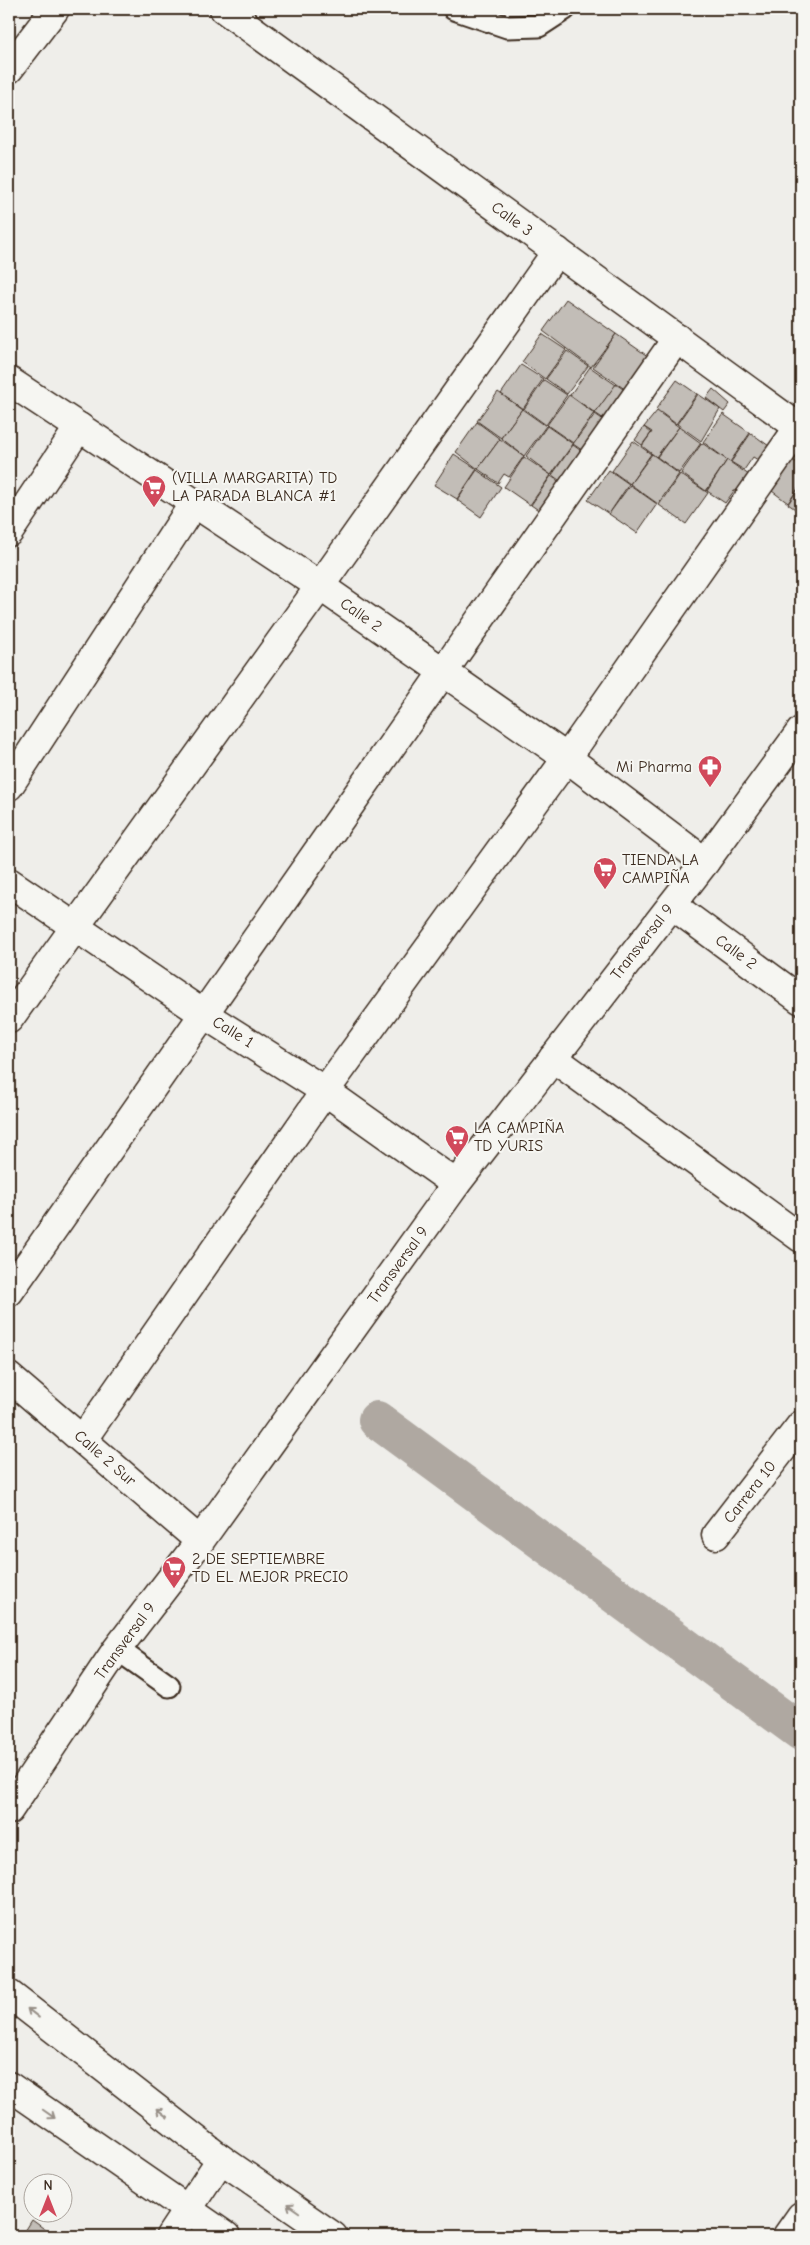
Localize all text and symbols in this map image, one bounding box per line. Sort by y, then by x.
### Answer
street label: Calle 3 [488,198,536,240]
place label: (VILLA MARGARITA) TD LA PARADA BLANCA #1 [172,469,337,505]
supermarket icon: (VILLA MARGARITA) TD LA PARADA BLANCA #1 [141,474,167,508]
street label: Calle 2 [337,594,385,636]
pharmacy icon: Mi Pharma [697,754,723,788]
place label: Mi Pharma [616,758,692,776]
place label: TIENDA LA CAMPIÑA [622,851,699,887]
supermarket icon: TIENDA LA CAMPIÑA [592,856,618,890]
street label: Transversal 9 [607,901,677,983]
street label: Calle 2 [712,931,760,973]
street label: Calle 1 [209,1012,257,1052]
place label: LA CAMPIÑA TD YURIS [474,1119,564,1155]
supermarket icon: LA CAMPIÑA TD YURIS [444,1124,470,1158]
street label: Transversal 9 [364,1223,432,1307]
street label: Calle 2 Sur [71,1426,140,1490]
street label: Carrera 10 [720,1457,780,1527]
place label: 2 DE SEPTIEMBRE TD EL MEJOR PRECIO [192,1550,348,1586]
supermarket icon: 2 DE SEPTIEMBRE TD EL MEJOR PRECIO [161,1555,187,1589]
street label: Transversal 9 [91,1599,159,1683]
one-way arrow [27,2008,40,2019]
one-way arrow [156,2107,169,2118]
one-way arrow [41,2109,55,2119]
north arrow [22,2172,72,2222]
text: N [43,2177,53,2194]
one-way arrow [286,2203,300,2213]

